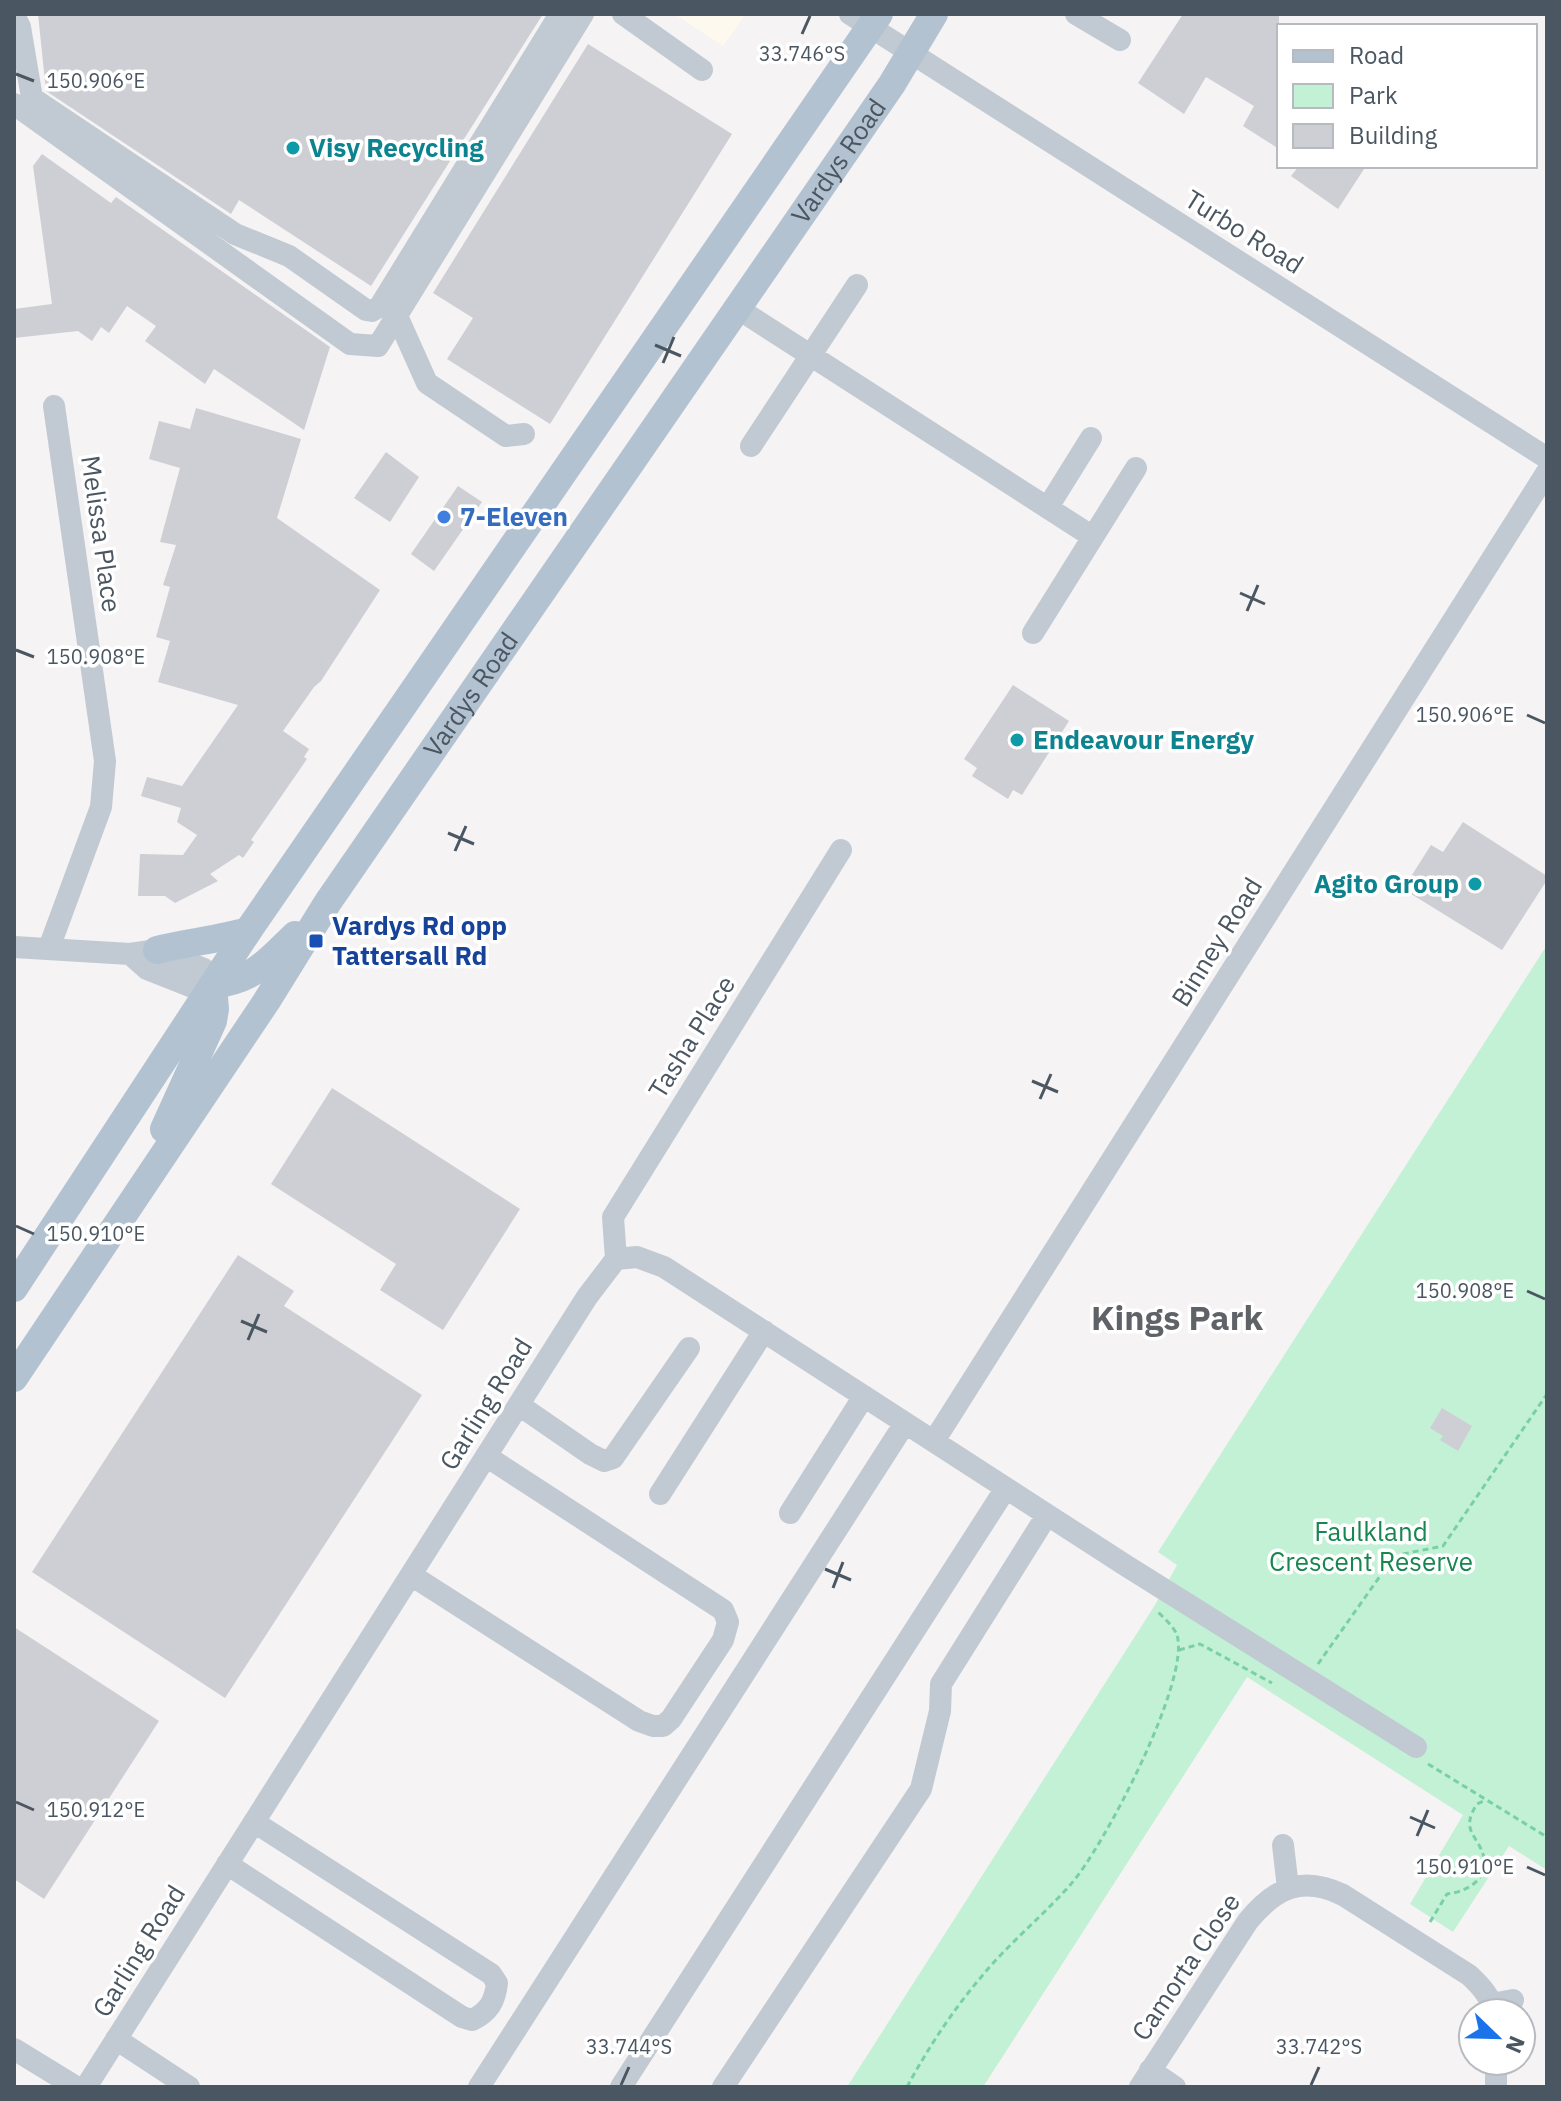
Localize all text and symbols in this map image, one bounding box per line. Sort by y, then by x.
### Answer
legend [1277,24,1537,168]
text: Road [1349,39,1404,71]
text: 33.746°S [759,40,845,67]
text: 150.906°E [47,67,145,94]
text: Park [1349,79,1398,111]
street label: Vardys Road [783,91,893,230]
text: Building [1349,119,1437,151]
place label: Visy Recycling [309,130,484,164]
marker: Visy Recycling [284,139,302,157]
street label: Turbo Road [1179,181,1310,281]
street label: Melissa Place [74,453,130,614]
place label: 7-Eleven [460,499,568,533]
marker: 7-Eleven [435,508,453,526]
street label: Vardys Road [415,625,525,764]
text: 150.908°E [47,643,145,670]
text: 150.906°E [1416,701,1514,728]
place label: Endeavour Energy [1033,722,1254,756]
marker: Endeavour Energy [1008,731,1026,749]
place label: Agito Group [1314,866,1459,900]
street label: Binney Road [1163,871,1269,1012]
marker: Agito Group [1466,875,1484,893]
place label: Vardys Rd opp Tattersall Rd [332,908,507,972]
marker: Vardys Rd opp Tattersall Rd [307,932,325,950]
street label: Tasha Place [640,969,742,1104]
text: 150.910°E [47,1220,145,1247]
text: 150.908°E [1416,1277,1514,1304]
district label: Kings Park [1091,1295,1263,1339]
street label: Garling Road [431,1331,539,1476]
park label: Faulkland Crescent Reserve [1269,1514,1473,1578]
text: 150.912°E [47,1796,145,1823]
text: 150.910°E [1416,1853,1514,1880]
street label: Garling Road [84,1878,192,2023]
street label: Camorta Close [1123,1886,1247,2047]
north arrow [1457,1997,1537,2077]
text: N [1499,2032,1532,2058]
text: 33.744°S [586,2033,672,2060]
text: 33.742°S [1276,2033,1362,2060]

